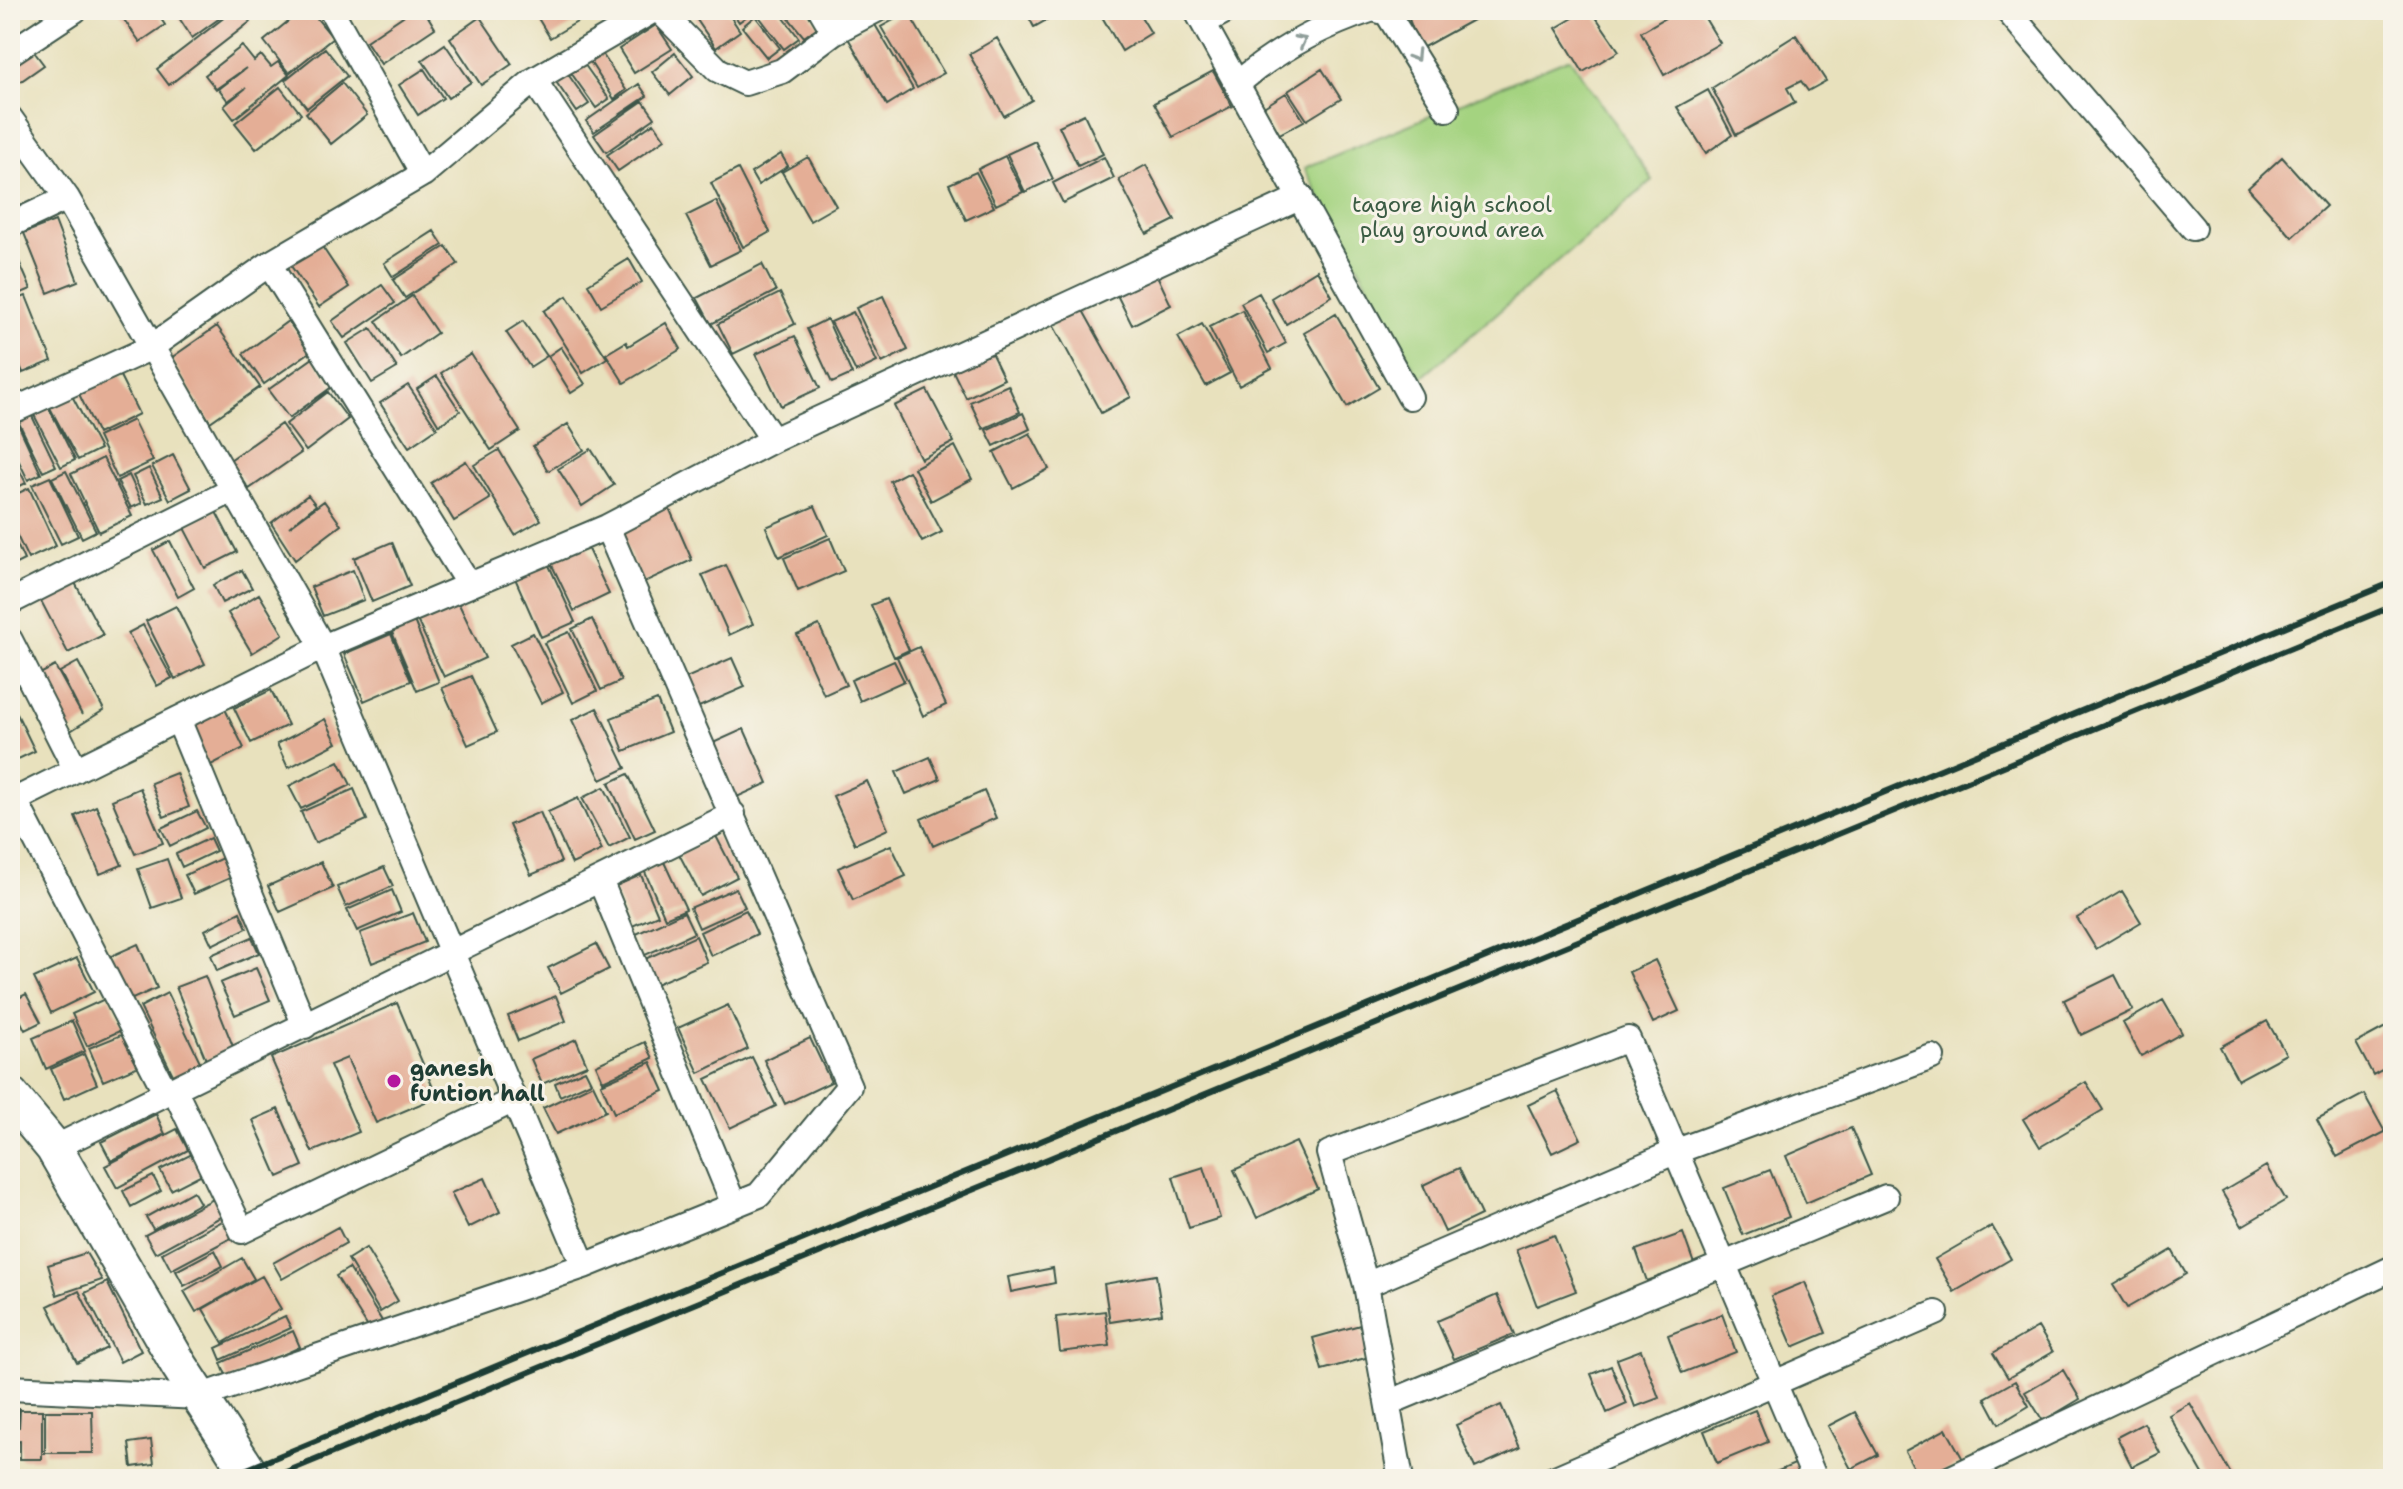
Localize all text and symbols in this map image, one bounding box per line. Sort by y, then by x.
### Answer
one-way arrow [1293,35,1307,50]
one-way arrow [1406,47,1421,62]
park label: tagore high school play ground area [1352,190,1552,244]
place label: ganesh funtion hall [410,1054,545,1108]
marker: ganesh funtion hall [385,1072,403,1090]

